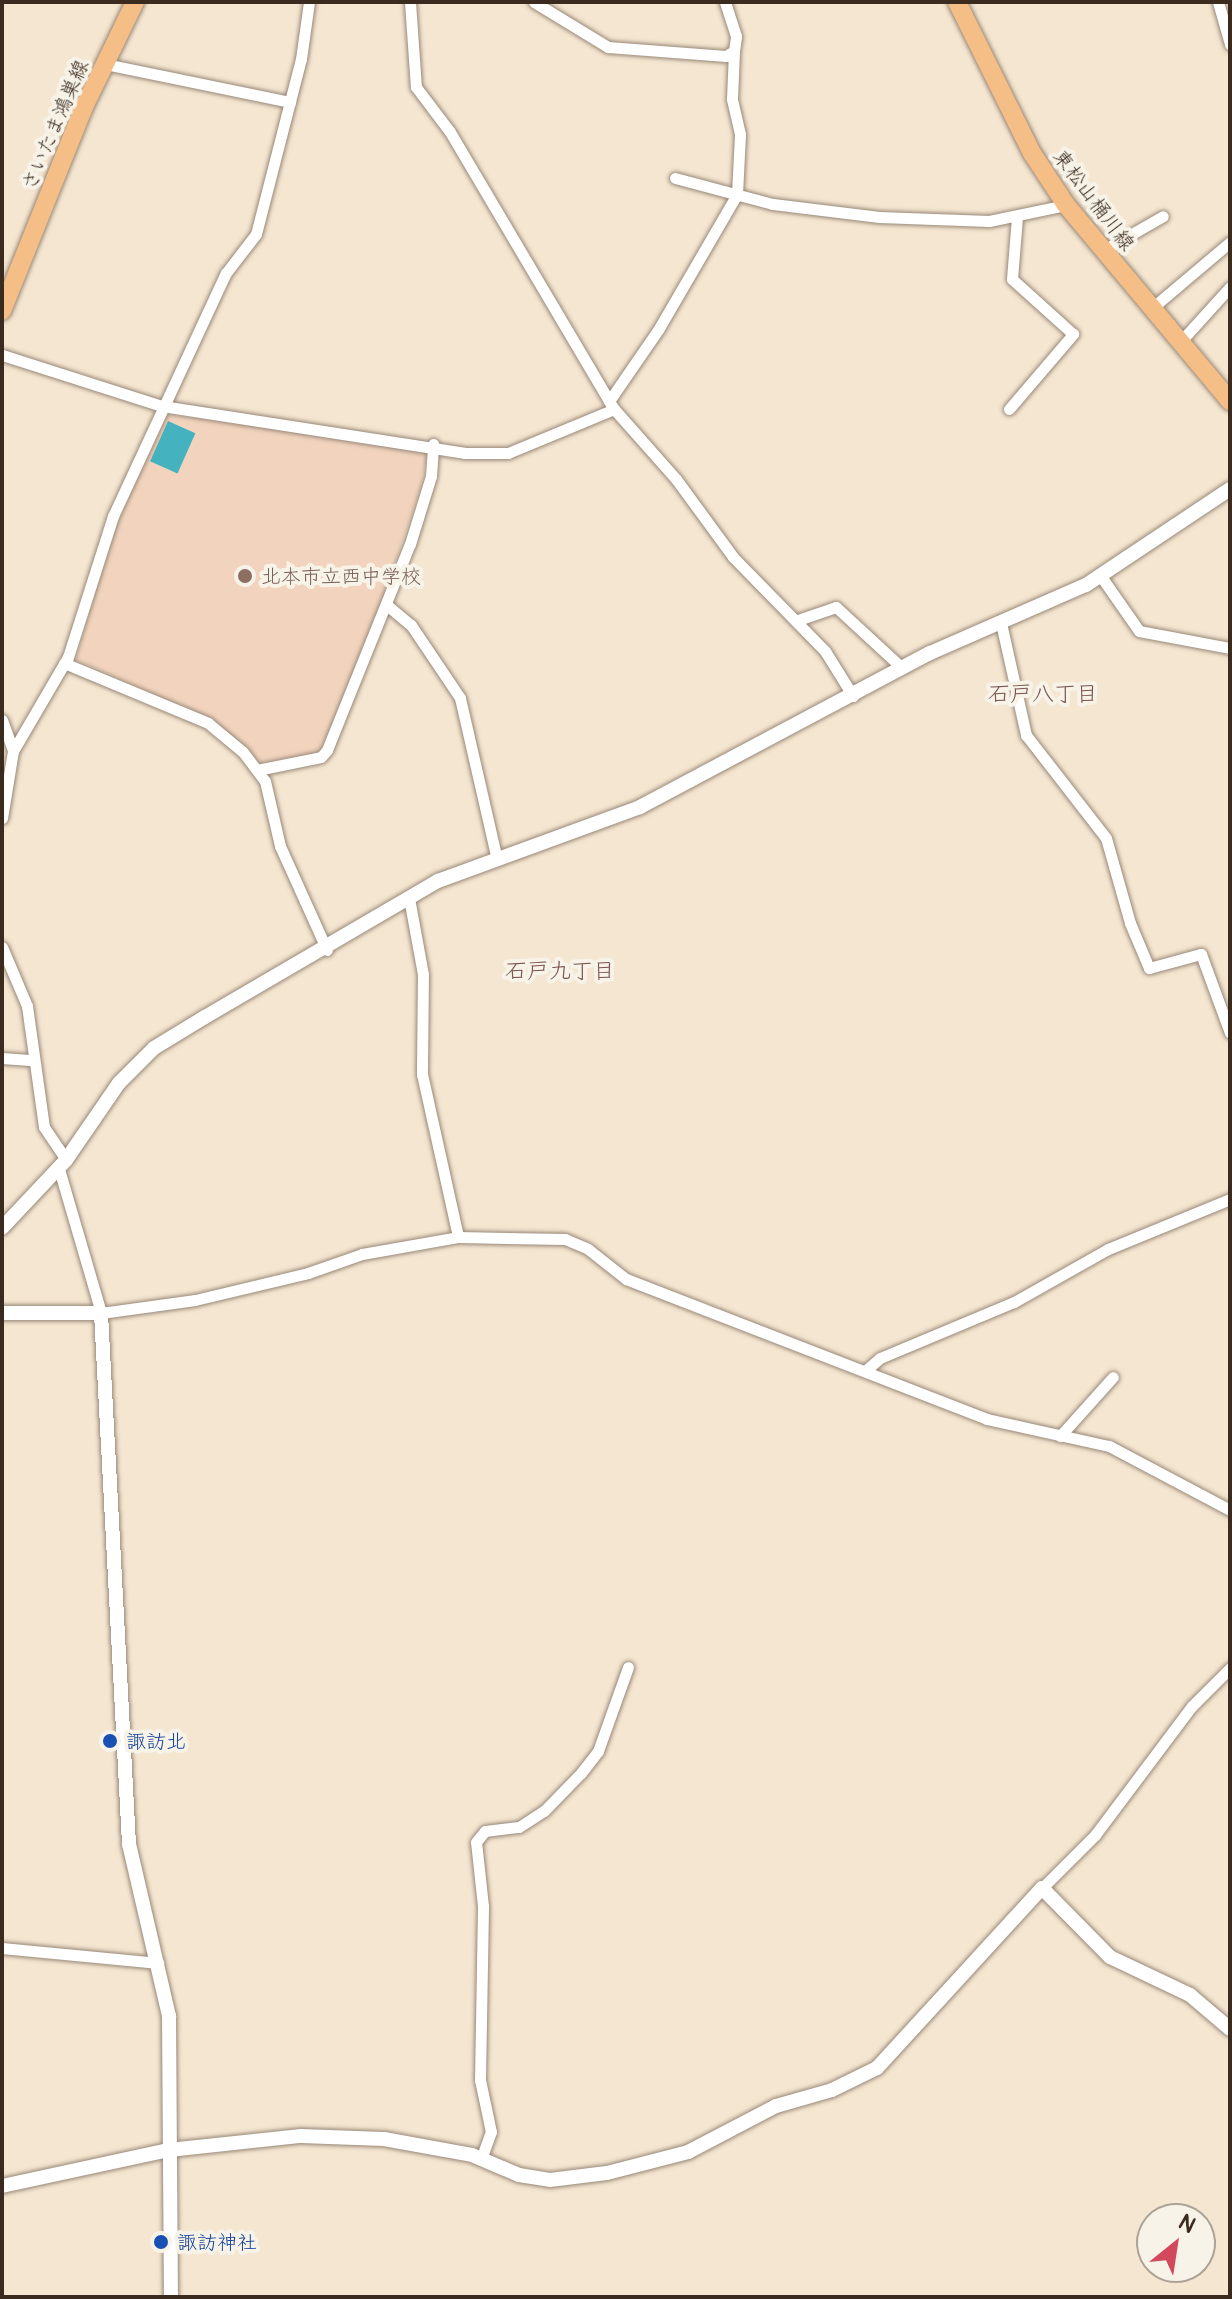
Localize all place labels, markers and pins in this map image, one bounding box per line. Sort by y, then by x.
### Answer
place label: 北本市立西中学校 [261,564,421,588]
marker: 北本市立西中学校 [236,567,254,585]
place label: 諏訪北 [126,1729,186,1753]
marker: 諏訪北 [101,1732,119,1750]
place label: 諏訪神社 [177,2230,257,2254]
marker: 諏訪神社 [152,2233,170,2251]

